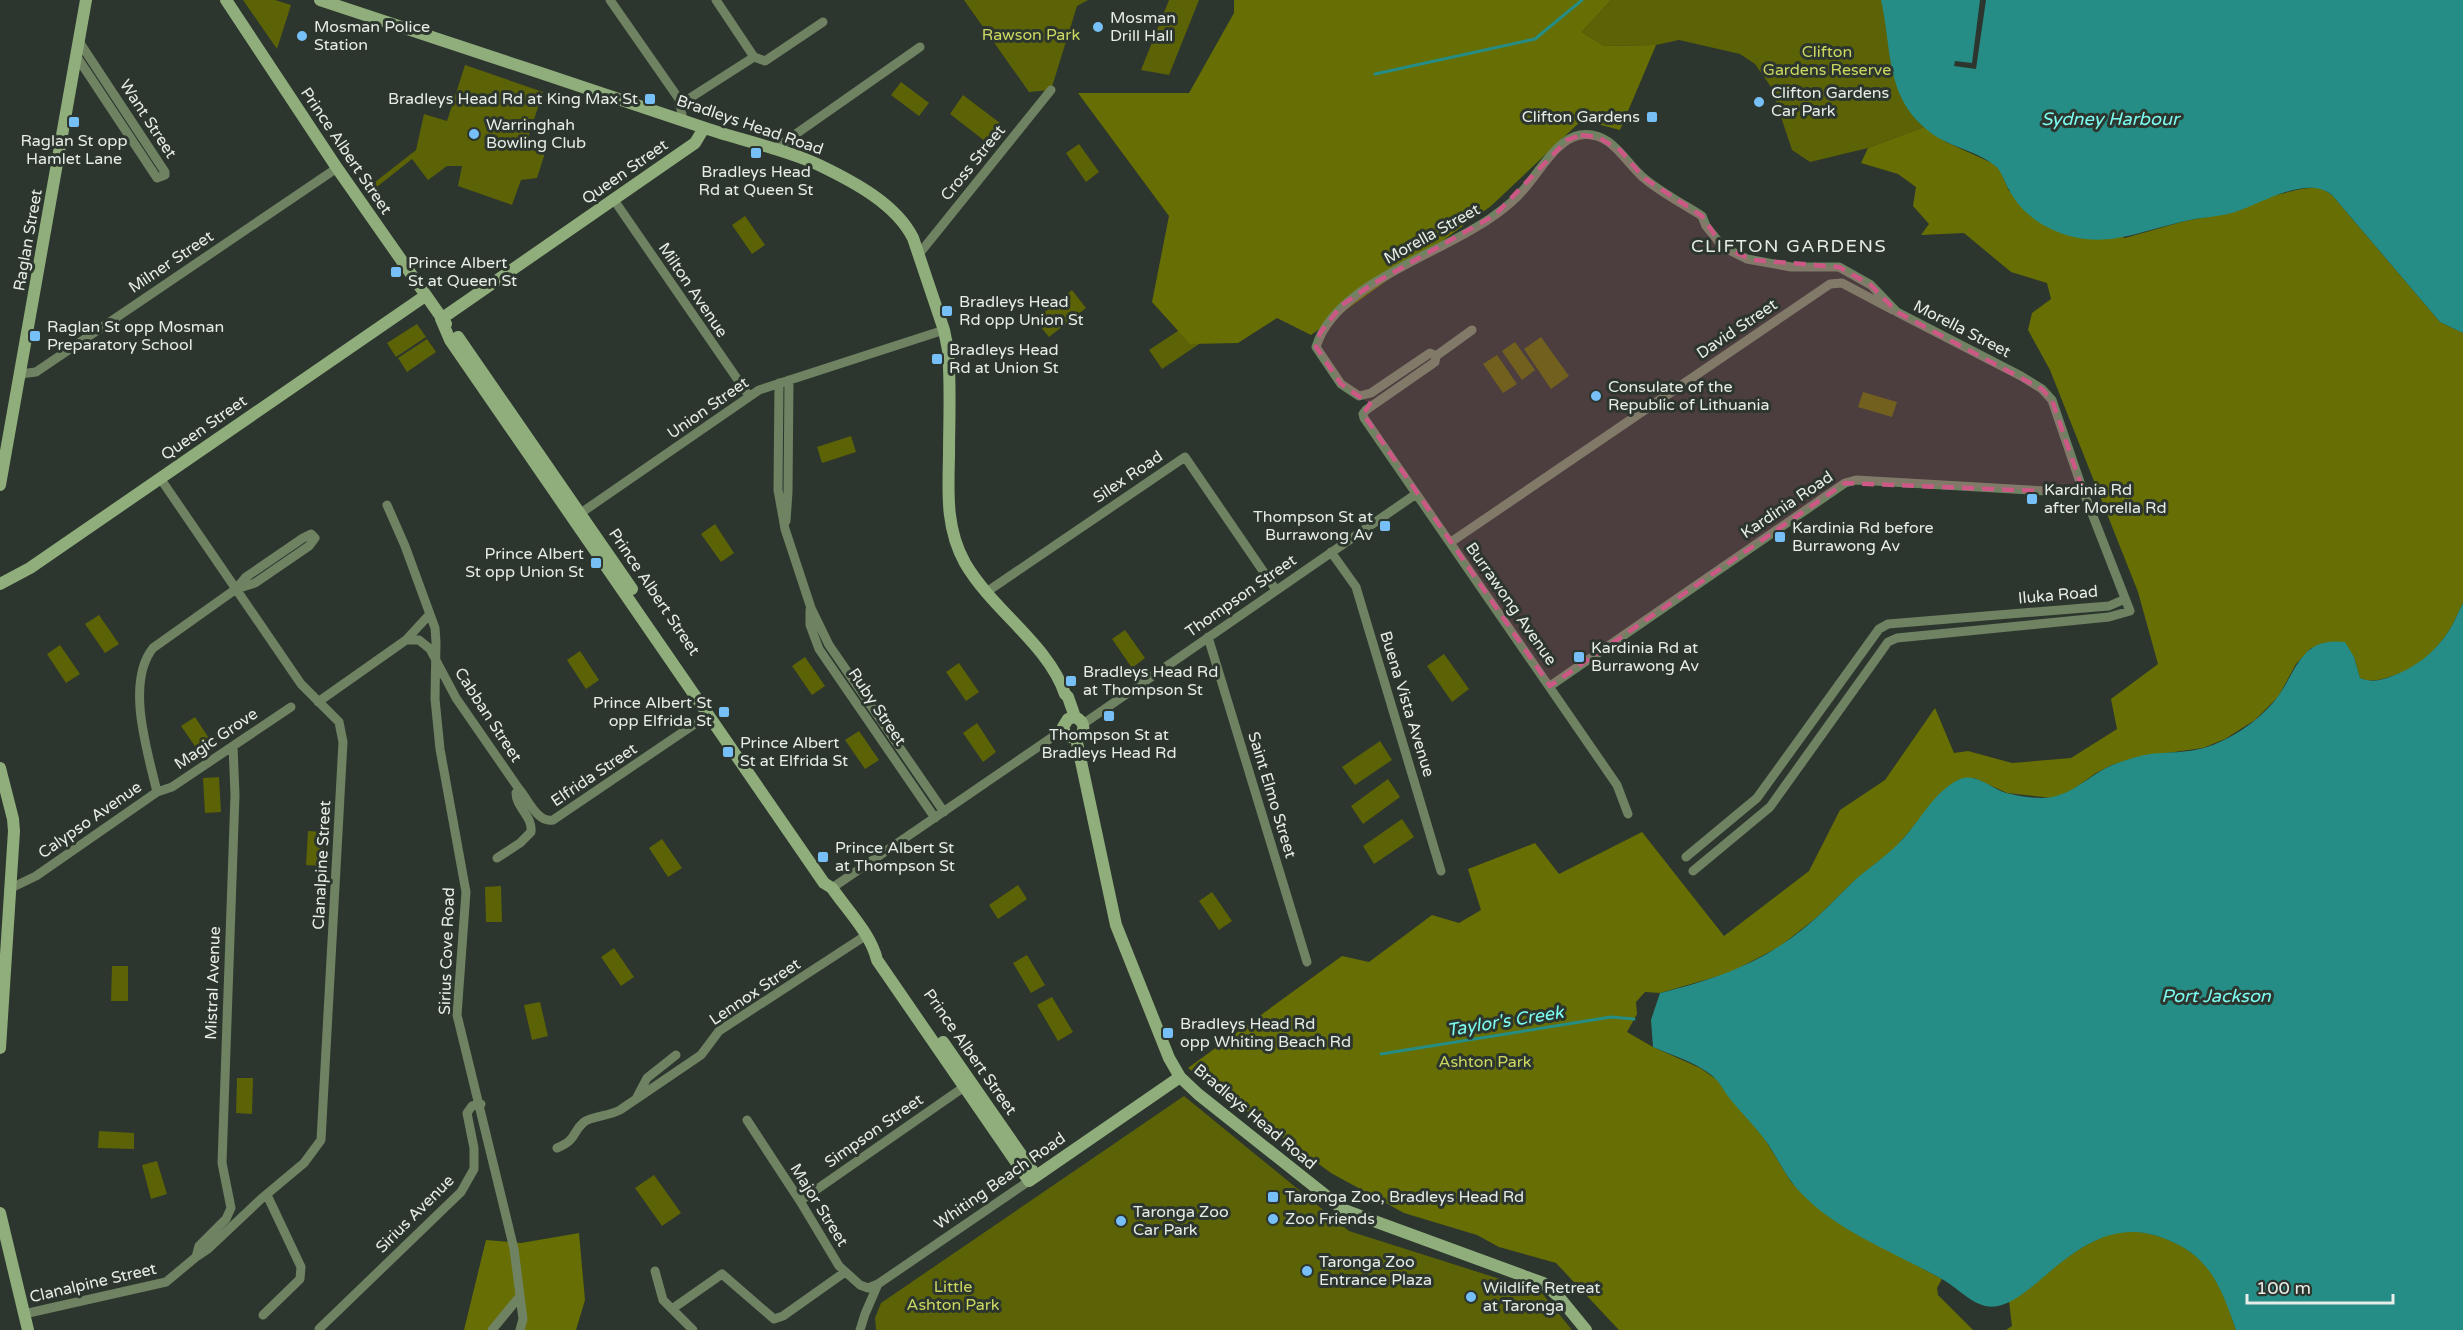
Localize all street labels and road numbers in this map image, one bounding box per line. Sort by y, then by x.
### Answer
street label: Want Street [115,76,181,162]
street label: Prince Albert Street [296,84,396,218]
street label: Bradleys Head Road [674,90,826,160]
street label: Cross Street [936,121,1010,205]
street label: Queen Street [578,135,672,209]
street label: Raglan Street [9,187,47,293]
street label: Morella Street [1380,199,1484,269]
street label: Milner Street [125,226,217,298]
street label: Milton Avenue [654,239,732,341]
street label: David Street [1693,295,1781,363]
street label: Morella Street [1910,296,2014,362]
street label: Union Street [663,373,753,443]
street label: Queen Street [157,391,251,465]
street label: Silex Road [1089,446,1167,508]
street label: Kardinia Road [1737,467,1837,543]
street label: Prince Albert Street [604,525,704,659]
street label: Burrawong Avenue [1461,539,1561,669]
street label: Thompson Street [1182,550,1300,642]
street label: Iluka Road [2017,582,2099,608]
street label: Buena Vista Avenue [1375,629,1439,779]
street label: Cabban Street [450,664,526,766]
street label: Ruby Street [844,664,910,750]
street label: Magic Grove [171,704,261,774]
street label: Saint Elmo Street [1243,729,1301,861]
street label: Elfrida Street [547,739,641,811]
street label: Calypso Avenue [34,777,146,863]
street label: Clanalpine Street [309,800,335,930]
street label: Sirius Cove Road [435,887,459,1015]
street label: Mistral Avenue [201,926,225,1040]
street label: Lennox Street [706,954,804,1030]
street label: Prince Albert Street [919,985,1021,1119]
street label: Bradleys Head Road [1190,1060,1320,1174]
street label: Simpson Street [821,1090,927,1172]
street label: Whiting Beach Road [930,1128,1070,1234]
street label: Major Street [786,1160,852,1250]
street label: Sirius Avenue [372,1171,458,1257]
street label: Clanalpine Street [28,1259,158,1307]

